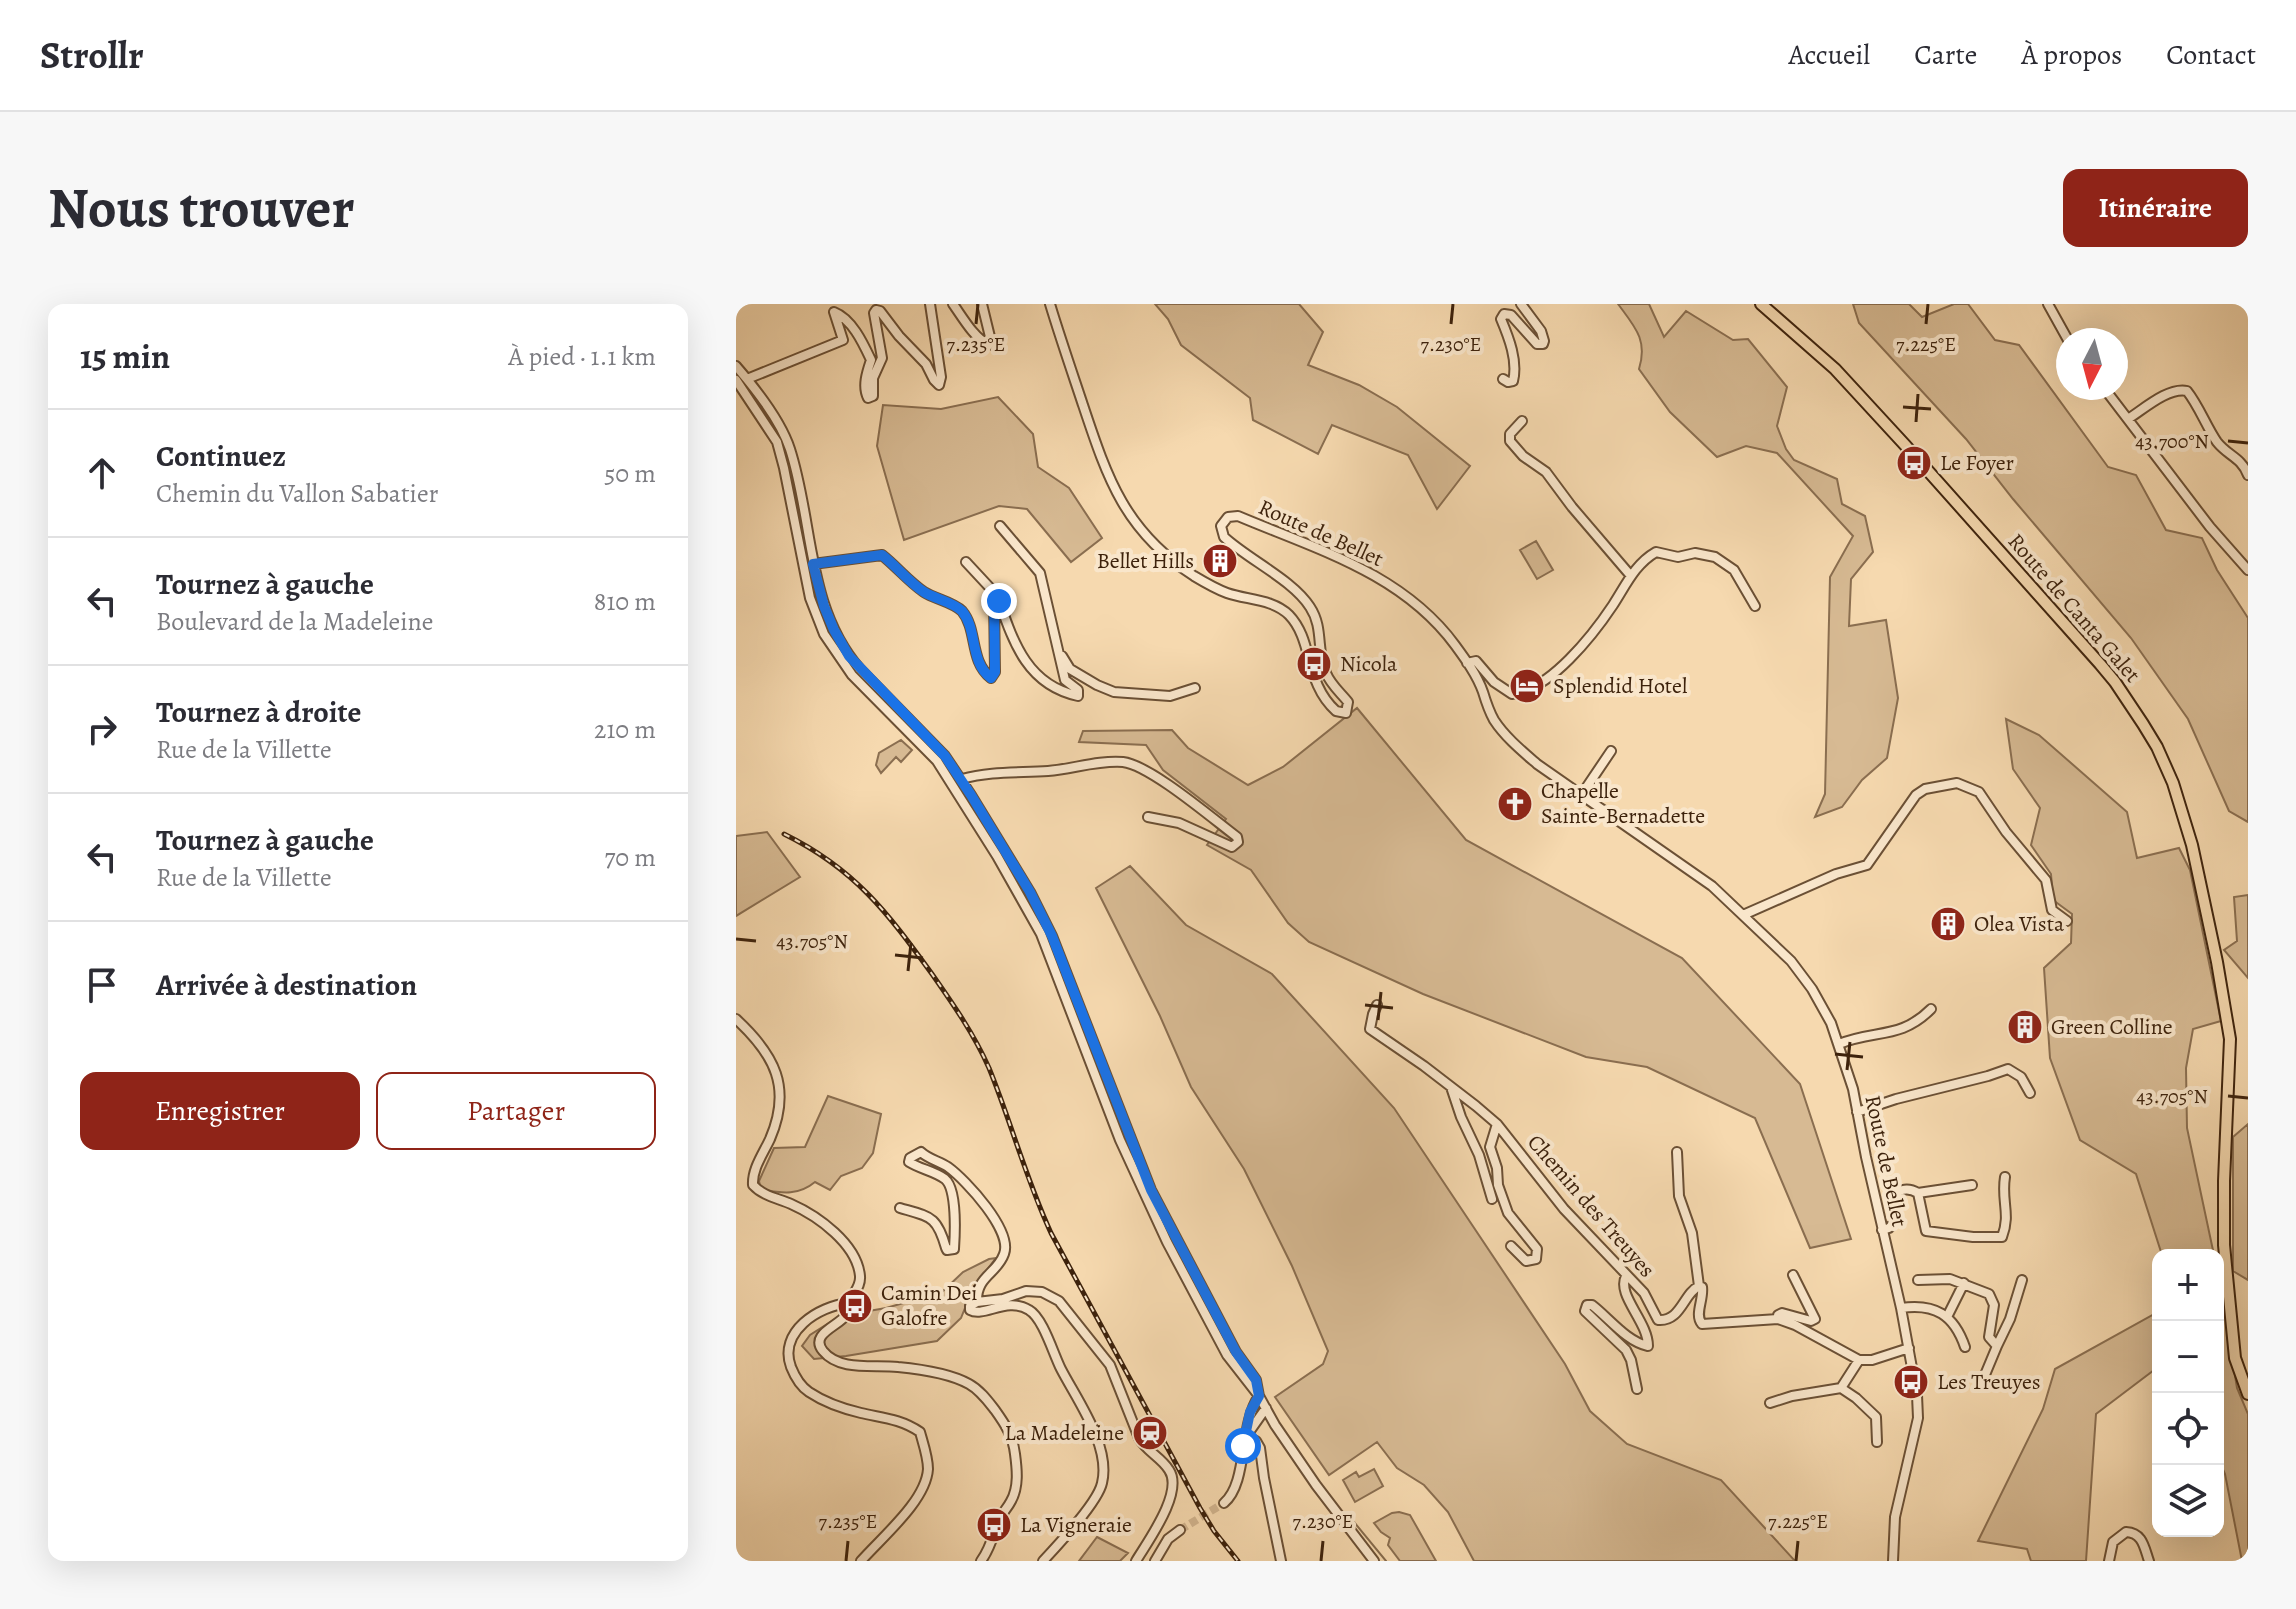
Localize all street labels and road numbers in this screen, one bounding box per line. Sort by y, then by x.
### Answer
street label: Route de Bellet [1254,492,1388,574]
street label: Route de Canta Galet [2001,527,2147,689]
street label: Route de Bellet [1857,1092,1915,1230]
street label: Chemin des Treuyes [1520,1128,1662,1284]

